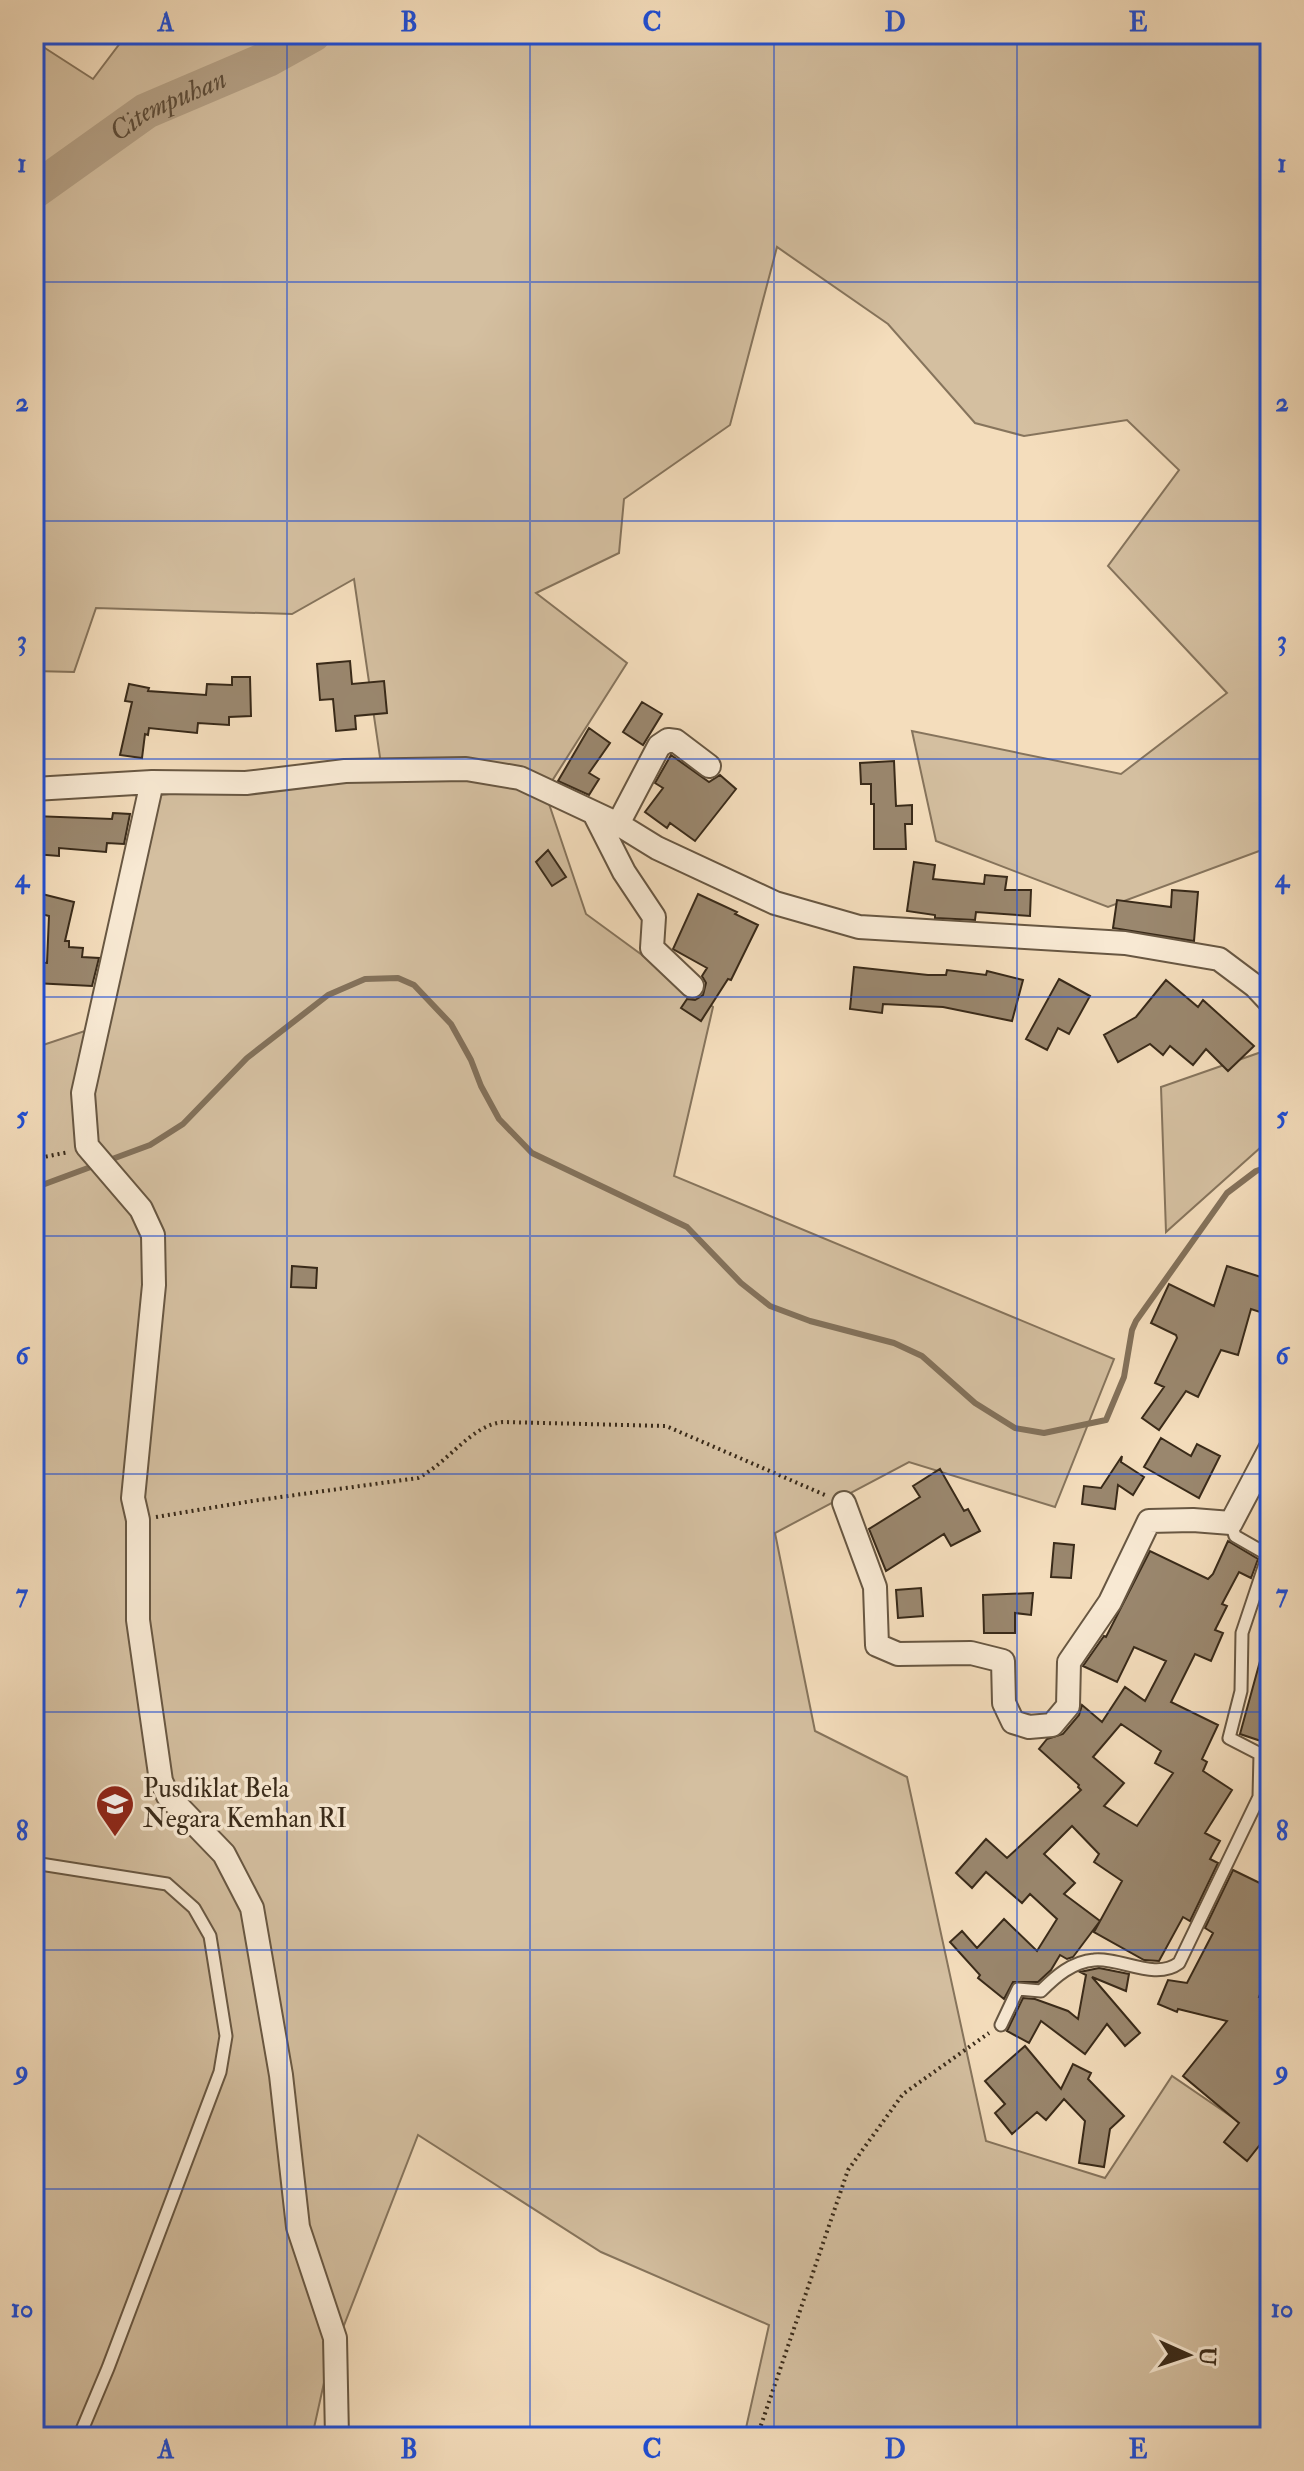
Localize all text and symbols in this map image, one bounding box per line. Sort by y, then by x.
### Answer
text: A [157,7,175,39]
text: B [400,7,418,39]
text: C [642,7,662,39]
text: D [884,7,906,39]
text: E [1129,7,1148,39]
water label: Citempuhan [102,61,232,149]
text: 1 [17,148,27,180]
text: 1 [1277,148,1287,180]
text: 2 [15,387,29,419]
text: 2 [1275,387,1289,419]
text: 3 [17,625,27,657]
text: 3 [1277,625,1287,657]
text: 4 [14,863,31,895]
text: 4 [1274,863,1291,895]
text: 5 [16,1101,28,1133]
text: 5 [1276,1101,1288,1133]
text: 6 [15,1340,30,1372]
text: 6 [1275,1340,1290,1372]
text: 7 [16,1578,28,1610]
text: 7 [1276,1578,1288,1610]
place label: Pusdiklat Bela Negara Kemhan RI [143,1773,347,1835]
school or university icon: Pusdiklat Bela Negara Kemhan RI [94,1783,136,1838]
text: 8 [16,1816,28,1848]
text: 8 [1276,1816,1288,1848]
text: 9 [12,2055,29,2087]
text: 9 [1272,2055,1289,2087]
text: 10 [11,2293,33,2325]
text: 10 [1271,2293,1293,2325]
north arrow [1148,2315,1228,2395]
text: U [1192,2346,1221,2366]
text: A [157,2434,175,2466]
text: B [400,2434,418,2466]
text: C [642,2434,662,2466]
text: D [884,2434,906,2466]
text: E [1129,2434,1148,2466]

